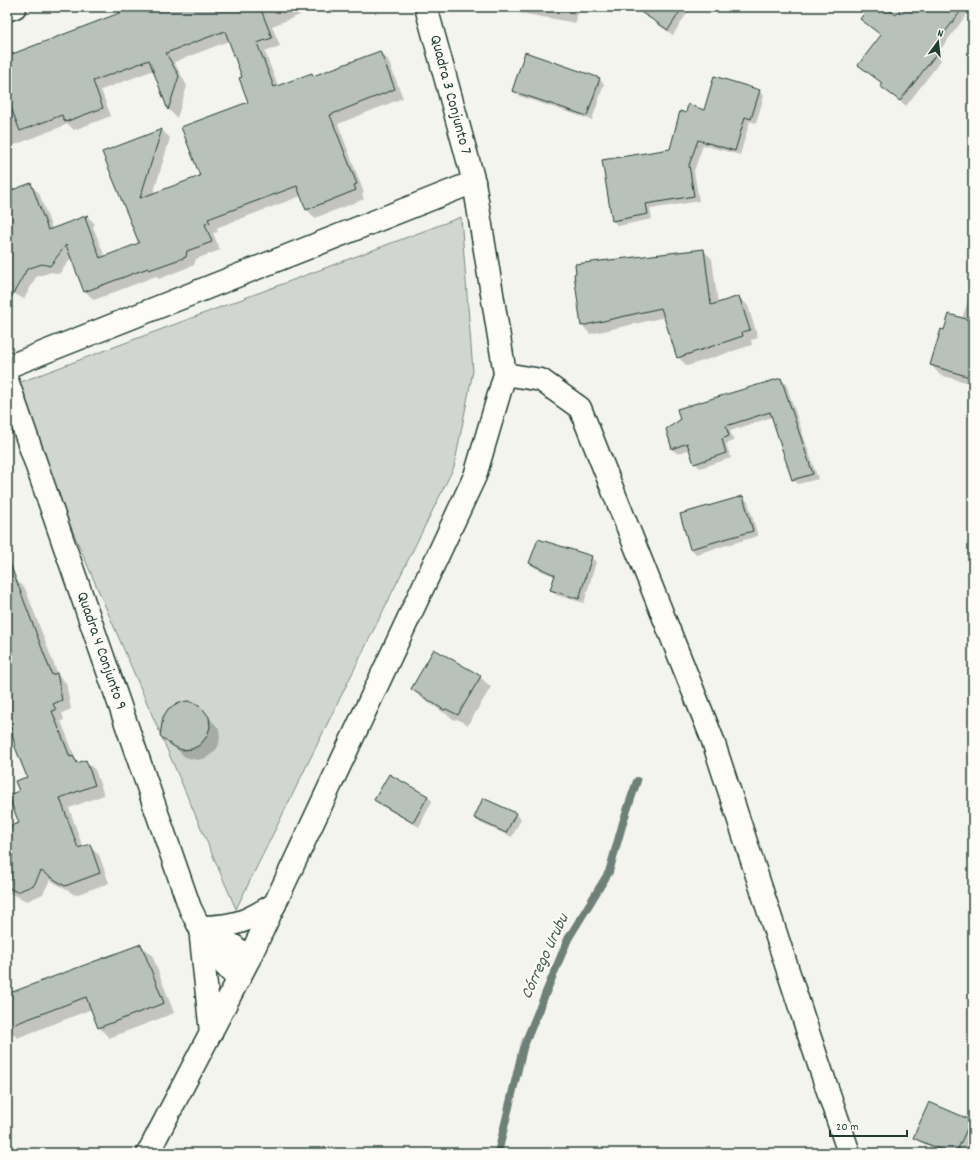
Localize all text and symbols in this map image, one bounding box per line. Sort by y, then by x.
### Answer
north arrow [918,22,958,62]
text: N [935,26,945,43]
street label: Quadra 3 Conjunto 7 [423,33,477,157]
street label: Quadra 4 Conjunto 9 [70,589,132,713]
water label: Córrego Urubu [516,909,577,1004]
scale bar [830,1112,907,1138]
text: 20 m [836,1119,859,1136]

